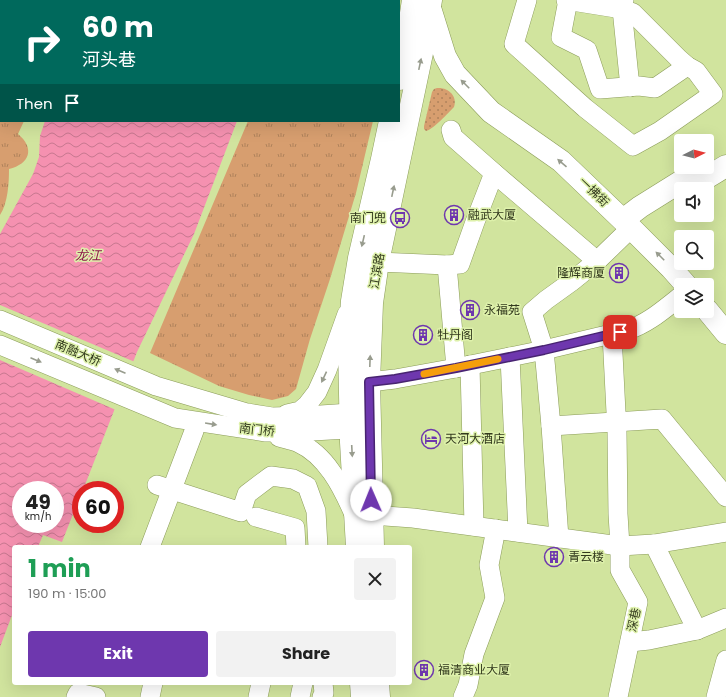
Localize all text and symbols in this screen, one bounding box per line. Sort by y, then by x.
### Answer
text: 60 m [82,8,154,47]
icon: right [16,16,68,68]
text: 河头巷 [82,47,136,72]
one-way arrow [418,58,424,70]
one-way arrow [460,79,469,89]
icon: arrive [61,92,83,114]
text: Then [16,93,53,114]
north arrow [674,134,714,174]
map controls [674,134,714,318]
one-way arrow [557,158,568,167]
street label: 一拂街 [575,173,613,210]
button: sound [674,182,714,222]
one-way arrow [391,185,397,197]
building icon: 融武大厦 [443,204,465,226]
place label: 融武大厦 [468,206,516,223]
bus stop icon: 南门兜 [389,207,411,229]
place label: 南门兜 [350,209,386,226]
button: search [674,230,714,270]
one-way arrow [360,235,366,247]
water label: 龙江 [75,246,103,265]
one-way arrow [655,251,665,261]
street label: 江滨路 [365,252,388,290]
building icon: 隆辉商厦 [608,262,630,284]
place label: 隆辉商厦 [557,264,605,281]
button: layers [674,278,714,318]
building icon: 永福苑 [459,299,481,321]
place label: 永福苑 [484,301,520,318]
pin [603,315,637,349]
icon: arrive [609,321,631,343]
building icon: 牡丹阁 [412,324,434,346]
place label: 牡丹阁 [437,326,473,343]
street label: 南融大桥 [53,335,104,370]
one-way arrow [366,355,373,367]
one-way arrow [30,356,42,363]
one-way arrow [115,368,126,374]
one-way arrow [321,371,327,382]
street label: 南门桥 [238,419,276,440]
one-way arrow [205,421,217,427]
hotel icon: 天河大酒店 [420,428,442,450]
place label: 天河大酒店 [445,430,505,447]
one-way arrow [349,445,355,458]
position arrow [350,479,392,521]
speed limit sign: 60 [72,481,124,533]
text: 49 [25,488,51,516]
text: km/h [25,509,51,524]
building icon: 青云楼 [543,546,565,568]
place label: 青云楼 [568,548,604,565]
text: 1 min [28,552,91,585]
button: close [354,558,396,600]
text: 190 m · 15:00 [28,584,107,603]
street label: 深巷 [623,606,644,633]
button: Exit [28,631,208,677]
button: Share [216,631,396,677]
building icon: 福清商业大厦 [413,659,435,681]
place label: 福清商业大厦 [438,661,510,678]

